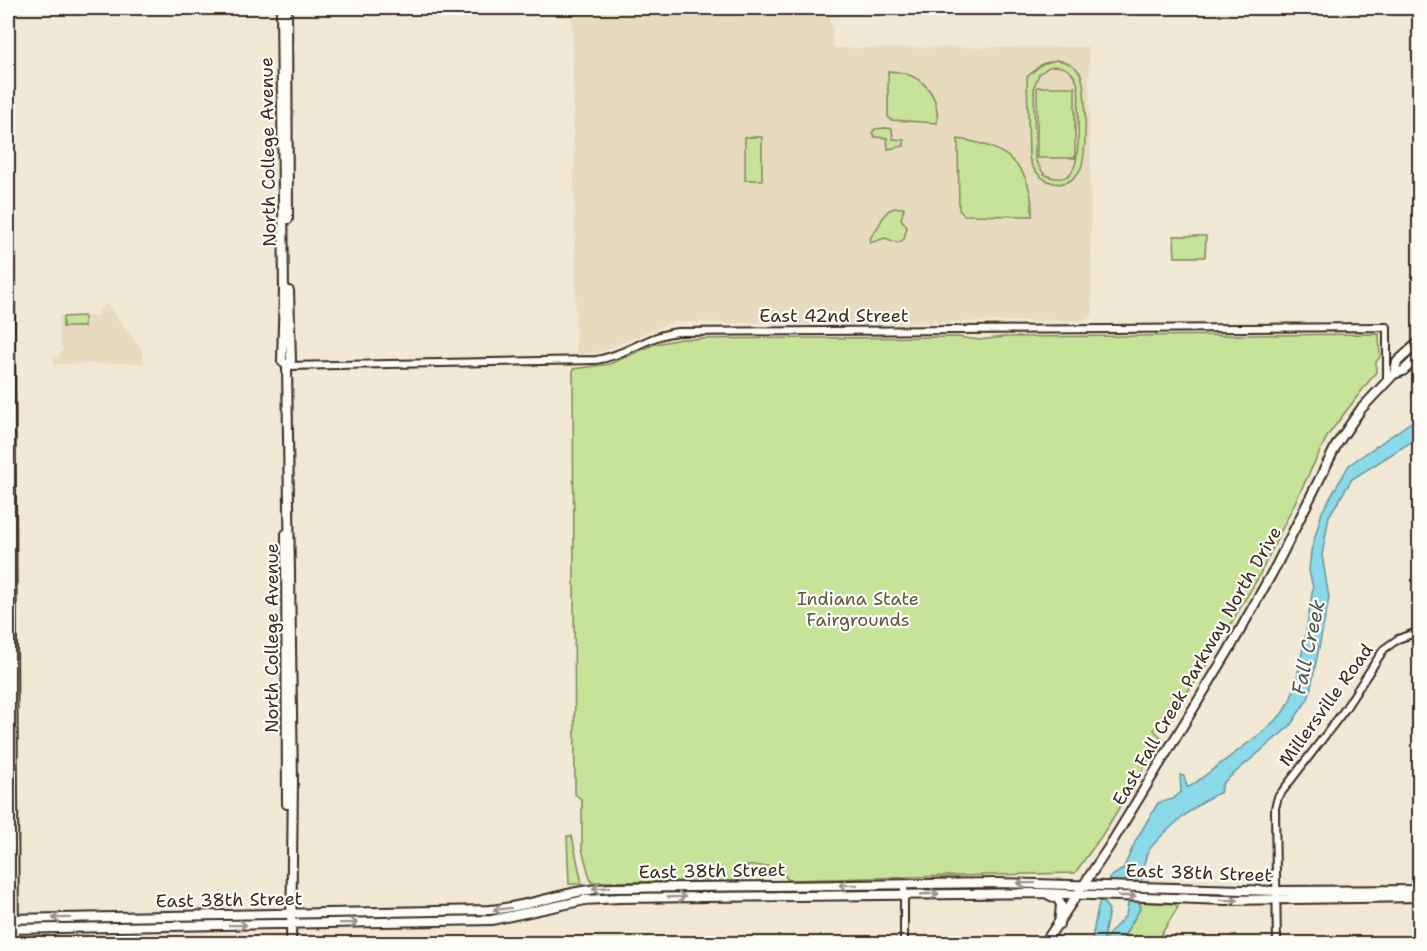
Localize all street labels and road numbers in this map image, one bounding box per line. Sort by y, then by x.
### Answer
street label: North College Avenue [254,57,282,247]
street label: East 42nd Street [759,304,909,328]
street label: East Fall Creek Parkway North Drive [1107,522,1287,810]
street label: North College Avenue [260,543,284,733]
street label: Millersville Road [1273,639,1379,771]
street label: East 38th Street [638,858,786,884]
street label: East 38th Street [1125,858,1273,888]
street label: East 38th Street [155,887,303,913]

